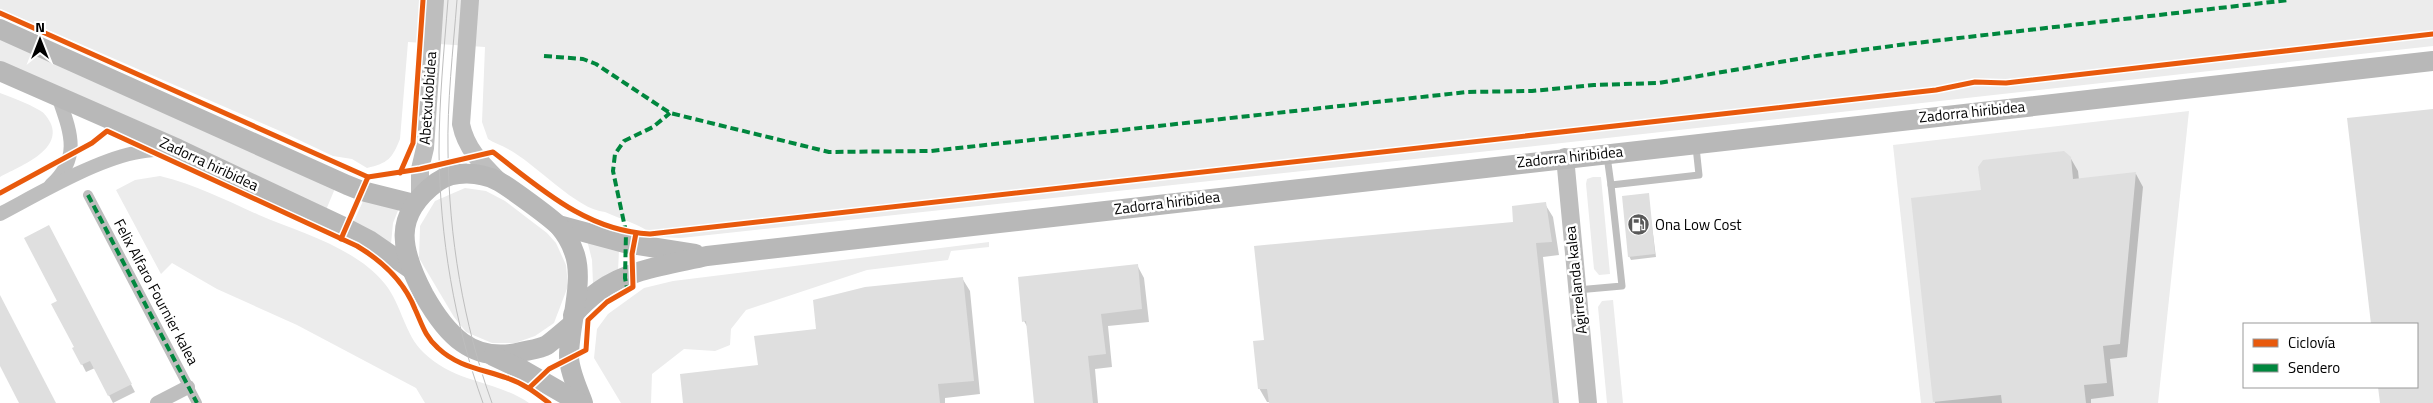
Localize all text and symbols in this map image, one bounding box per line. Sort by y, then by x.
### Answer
north arrow [15,15,65,65]
text: N [35,16,45,37]
street label: Abetxukobidea [413,50,442,145]
street label: Zadorra hiribidea [1918,94,2027,129]
street label: Zadorra hiribidea [156,131,263,197]
street label: Zadorra hiribidea [1516,139,1625,174]
street label: Zadorra hiribidea [1113,185,1222,220]
fuel station icon: Ona Low Cost [1627,213,1651,237]
place label: Ona Low Cost [1655,213,1742,236]
street label: Felix Alfaro Fournier kalea [108,215,205,369]
street label: Agirrelanda kalea [1558,224,1593,335]
legend [2243,323,2418,388]
text: Ciclovía [2288,331,2336,354]
text: Sendero [2288,356,2340,379]

